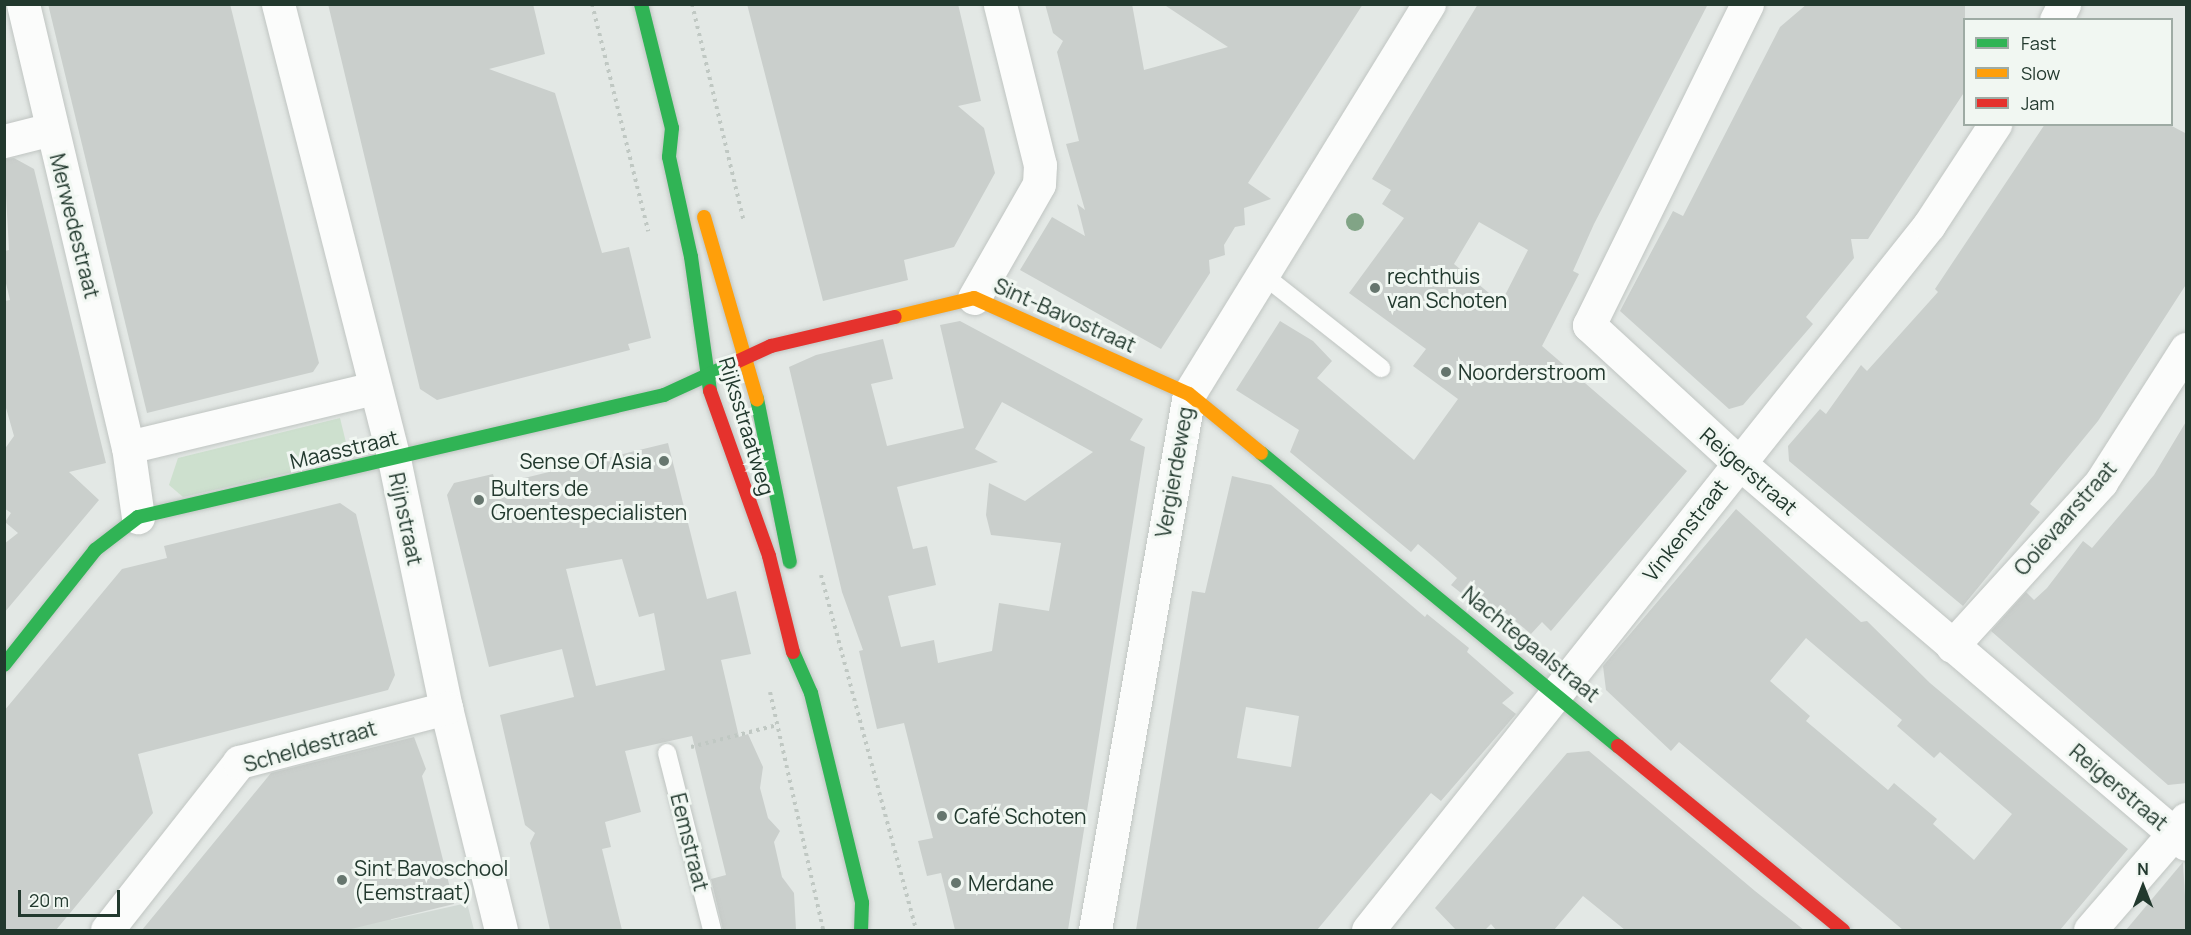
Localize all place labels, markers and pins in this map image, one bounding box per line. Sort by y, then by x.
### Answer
place label: rechthuis van Schoten [1387,263,1507,313]
marker: rechthuis van Schoten [1368,281,1382,295]
place label: Noorderstroom [1458,359,1606,385]
marker: Noorderstroom [1439,365,1453,379]
place label: Sense Of Asia [519,448,652,474]
marker: Sense Of Asia [657,454,671,468]
place label: Bulters de Groentespecialisten [491,475,687,525]
marker: Bulters de Groentespecialisten [472,493,486,507]
place label: Café Schoten [954,803,1086,829]
marker: Café Schoten [935,809,949,823]
place label: Sint Bavoschool (Eemstraat) [354,855,508,905]
place label: Merdane [968,870,1054,896]
marker: Sint Bavoschool (Eemstraat) [335,873,349,887]
marker: Merdane [949,876,963,890]

